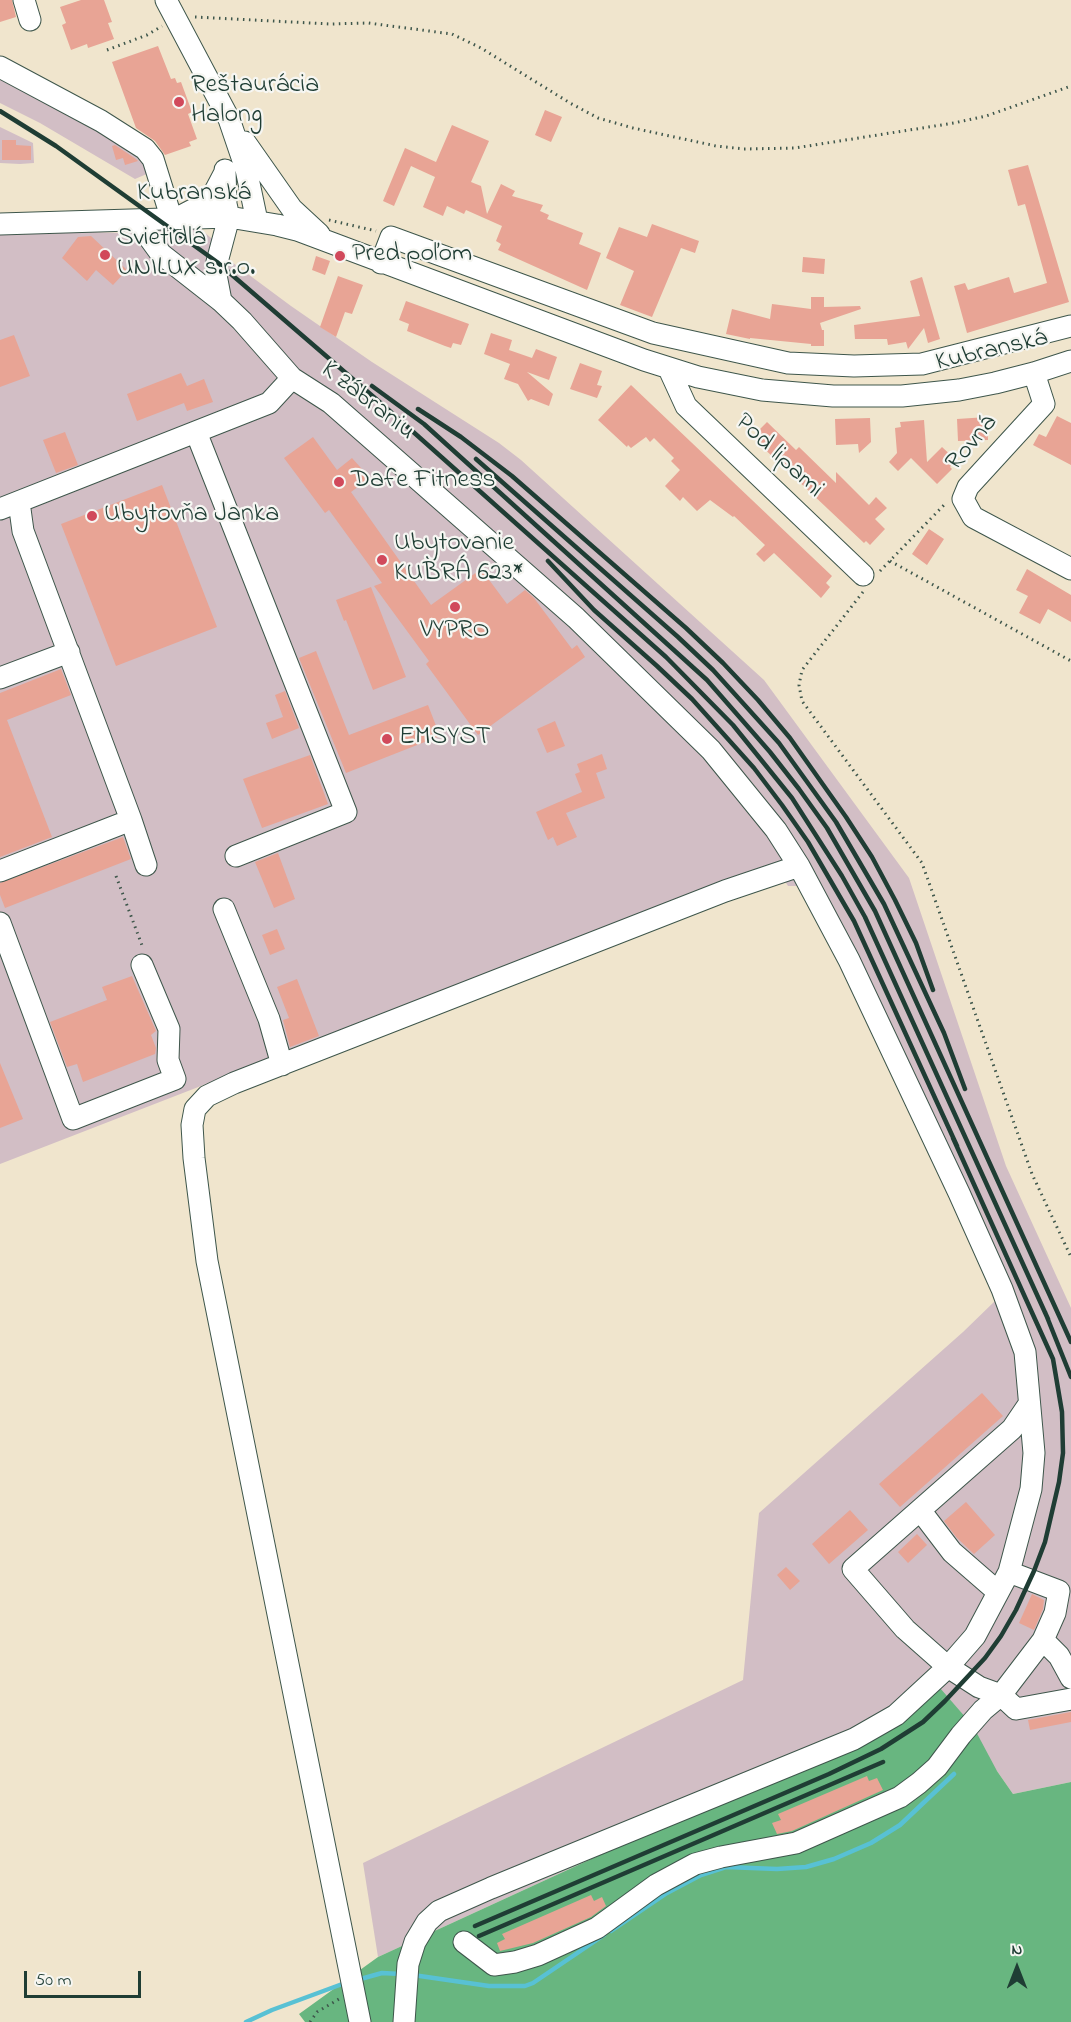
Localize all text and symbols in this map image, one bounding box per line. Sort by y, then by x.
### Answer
place label: Reštaurácia Halong [191,71,319,132]
marker: Reštaurácia Halong [172,95,186,109]
street label: Kubranská [137,179,251,211]
place label: Svietidlá UNILUX s.r.o. [117,224,255,286]
place label: Pred poľom [352,240,472,272]
marker: Svietidlá UNILUX s.r.o. [98,248,112,262]
marker: Pred poľom [333,249,347,263]
street label: Kubranská [933,324,1051,380]
street label: K zábraniu [314,355,420,449]
street label: Pod lipami [727,408,829,506]
street label: Rovná [941,409,1005,479]
place label: Dafe Fitness [351,466,496,498]
marker: Dafe Fitness [332,475,346,489]
place label: Ubytovňa Janka [104,500,279,532]
marker: Ubytovňa Janka [85,509,99,523]
place label: Ubytovanie KUBRÁ 623* [394,529,523,590]
marker: Ubytovanie KUBRÁ 623* [375,553,389,567]
marker: VYPRO [448,600,462,614]
place label: VYPRO [420,616,490,648]
place label: EMSYST [399,723,491,755]
marker: EMSYST [380,732,394,746]
north arrow [987,1938,1047,1998]
text: N [1012,1938,1022,1962]
scale bar [27,1959,144,1997]
text: 50 m [35,1968,72,1994]

